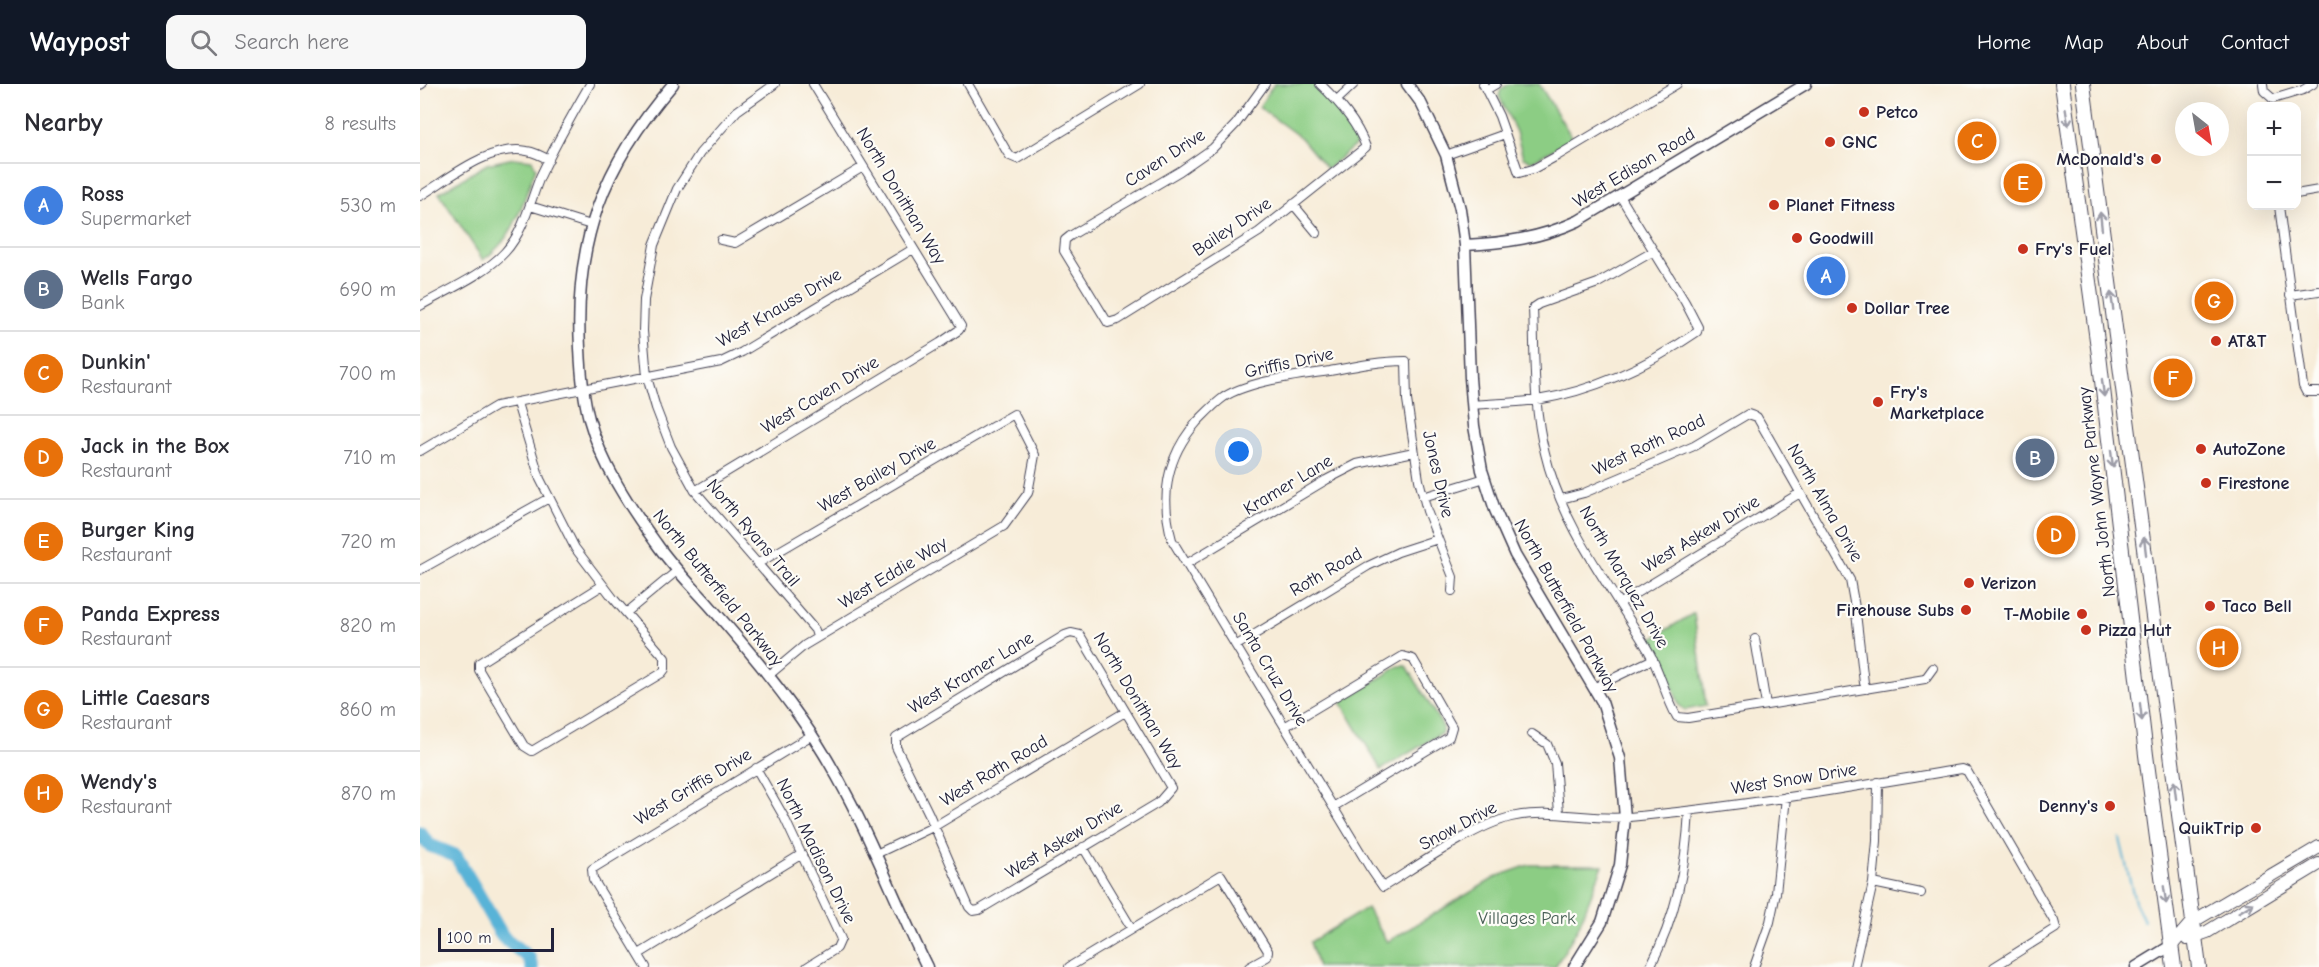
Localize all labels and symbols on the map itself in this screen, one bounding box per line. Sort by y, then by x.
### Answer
place label: Petco [1876,102,1918,123]
north arrow [2175,102,2229,156]
marker: Petco [1857,105,1871,119]
one-way arrow [2062,106,2073,126]
pin: C [1958,118,1996,164]
street label: West Edison Road [1569,123,1699,213]
street label: North Donithan Way [852,124,951,269]
street label: Caven Drive [1121,124,1209,192]
place label: GNC [1842,132,1877,153]
marker: GNC [1823,135,1837,149]
place label: McDonald's [2057,149,2144,170]
marker: McDonald's [2149,152,2163,166]
pin: E [2004,160,2042,206]
street label: Bailey Drive [1189,193,1275,261]
place label: Planet Fitness [1786,195,1895,216]
marker: Planet Fitness [1767,198,1781,212]
one-way arrow [2095,211,2106,231]
place label: Goodwill [1809,228,1874,249]
marker: Goodwill [1790,231,1804,245]
place label: Fry's Fuel [2035,239,2112,260]
marker: Fry's Fuel [2016,242,2030,256]
pin: A [1806,254,1846,298]
street label: West Knauss Drive [713,264,845,352]
pin: G [2194,278,2234,324]
one-way arrow [2106,292,2117,312]
place label: Dollar Tree [1864,298,1950,319]
marker: Dollar Tree [1845,301,1859,315]
place label: AT&T [2228,331,2267,352]
marker: AT&T [2209,334,2223,348]
street label: Griffis Drive [1243,343,1335,383]
street label: West Caven Drive [757,352,883,438]
pin: F [2154,356,2192,400]
one-way arrow [2098,377,2109,397]
place label: Fry's Marketplace [1890,382,1984,424]
street label: North John Wayne Parkway [2074,385,2120,598]
marker: Fry's Marketplace [1871,395,1885,409]
street label: West Roth Road [1589,410,1709,480]
street label: Jones Drive [1418,428,1458,520]
street label: West Bailey Drive [814,433,940,517]
pin: B [2016,436,2054,481]
your location [1224,437,1253,466]
place label: AutoZone [2213,439,2285,460]
street label: North Alma Drive [1783,440,1867,566]
marker: AutoZone [2194,442,2208,456]
one-way arrow [2106,449,2117,469]
street label: Kramer Lane [1240,450,1336,520]
place label: Firestone [2218,473,2290,494]
street label: North Ryans Trail [702,475,804,591]
marker: Firestone [2199,476,2213,490]
street label: West Askew Drive [1639,491,1763,577]
street label: North Marquez Drive [1575,502,1673,652]
street label: North Butterfield Parkway [648,505,788,671]
pin: D [2036,512,2076,558]
street label: North Butterfield Parkway [1509,515,1623,697]
street label: West Eddie Way [835,532,952,614]
one-way arrow [2139,536,2150,556]
street label: Roth Road [1286,543,1366,601]
place label: Verizon [1981,573,2037,594]
marker: Verizon [1962,576,1976,590]
place label: Taco Bell [2222,596,2292,617]
marker: Taco Bell [2203,599,2217,613]
place label: Firehouse Subs [1836,600,1954,621]
marker: Firehouse Subs [1959,603,1973,617]
place label: T-Mobile [2004,604,2070,625]
marker: T-Mobile [2075,607,2089,621]
street label: Santa Cruz Drive [1228,608,1312,730]
place label: Pizza Hut [2098,620,2172,641]
marker: Pizza Hut [2079,623,2093,637]
pin: H [2200,626,2238,670]
street label: West Kramer Lane [905,627,1037,719]
street label: North Donithan Way [1089,629,1188,774]
one-way arrow [2135,702,2146,722]
street label: West Roth Road [936,731,1052,811]
street label: West Griffis Drive [631,744,755,830]
street label: West Snow Drive [1730,759,1858,799]
street label: North Madison Drive [772,775,860,927]
one-way arrow [2169,781,2180,801]
place label: Denny's [2039,796,2098,817]
street label: West Askew Drive [1002,797,1126,883]
street label: Snow Drive [1416,797,1500,855]
marker: Denny's [2103,799,2117,813]
place label: QuikTrip [2179,818,2244,839]
marker: QuikTrip [2249,821,2263,835]
one-way arrow [2159,884,2170,904]
one-way arrow [2237,902,2254,914]
park label: Villages Park [1478,908,1576,929]
scale bar [438,925,554,952]

